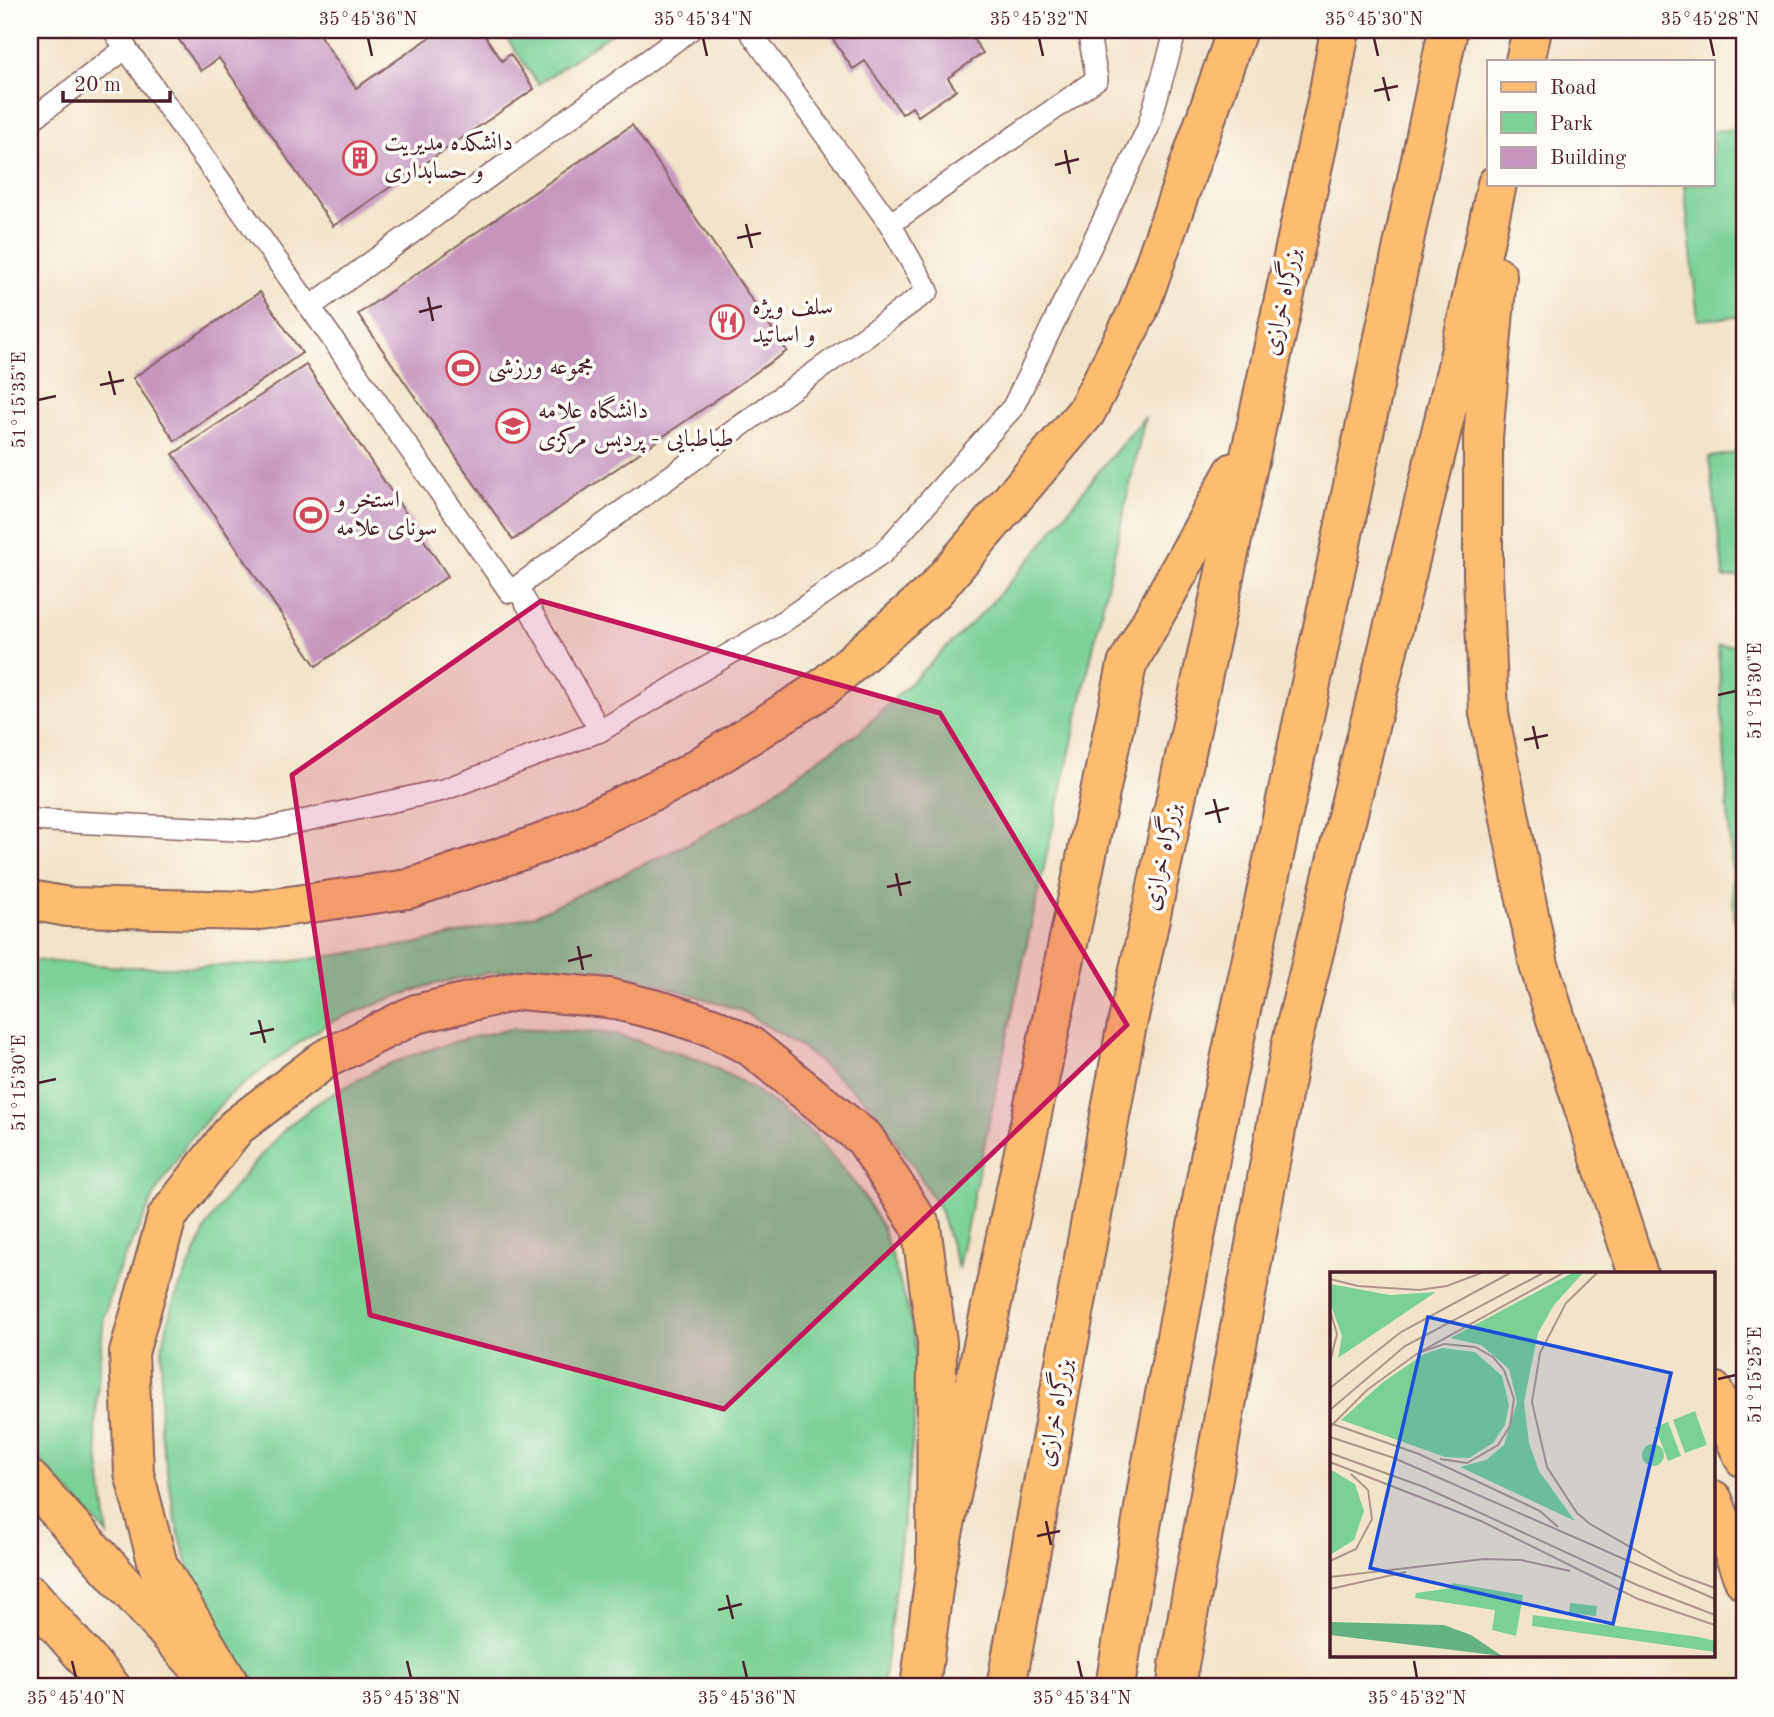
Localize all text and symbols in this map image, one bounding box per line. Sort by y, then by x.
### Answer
text: 35°45'36"N [319,11,417,29]
text: 35°45'34"N [654,11,752,29]
text: 35°45'32"N [990,11,1088,29]
text: 35°45'30"N [1325,11,1423,29]
text: 35°45'28"N [1661,11,1759,29]
scale bar [63,60,170,104]
legend [1487,60,1714,186]
text: 20 m [74,75,121,96]
text: Road [1550,78,1597,99]
text: Park [1550,114,1593,135]
place label: دانشکده مدیریت و حسابداری [384,130,513,184]
building icon: دانشکده مدیریت و حسابداری [341,139,379,177]
text: Building [1550,148,1627,169]
street label: بزرگراه خرازی [1254,245,1307,358]
place label: سلف ویژه و اساتید [752,296,833,348]
restaurant icon: سلف ویژه و اساتید [708,303,746,341]
sports icon: مجموعه ورزشی [444,349,482,387]
text: 51°15'35"E [11,352,29,448]
place label: مجموعه ورزشی [488,356,594,383]
place label: دانشگاه علامه طباطبایی - پردیس مرکزی [538,395,734,455]
school or university icon: دانشگاه علامه طباطبایی - پردیس مرکزی [494,407,532,445]
place label: استخر و سونای علامه [333,489,437,542]
sports icon: استخر و سونای علامه [292,496,330,534]
text: 51°15'30"E [1747,643,1765,739]
street label: بزرگراه خرازی [1134,800,1187,913]
text: 51°15'30"E [11,1035,29,1131]
inset map [1330,1272,1714,1658]
text: 51°15'25"E [1747,1327,1765,1423]
street label: بزرگراه خرازی [1029,1356,1078,1469]
text: 35°45'40"N [27,1690,125,1708]
text: 35°45'38"N [362,1690,460,1708]
text: 35°45'36"N [698,1690,796,1708]
text: 35°45'34"N [1033,1690,1131,1708]
text: 35°45'32"N [1368,1690,1466,1708]

